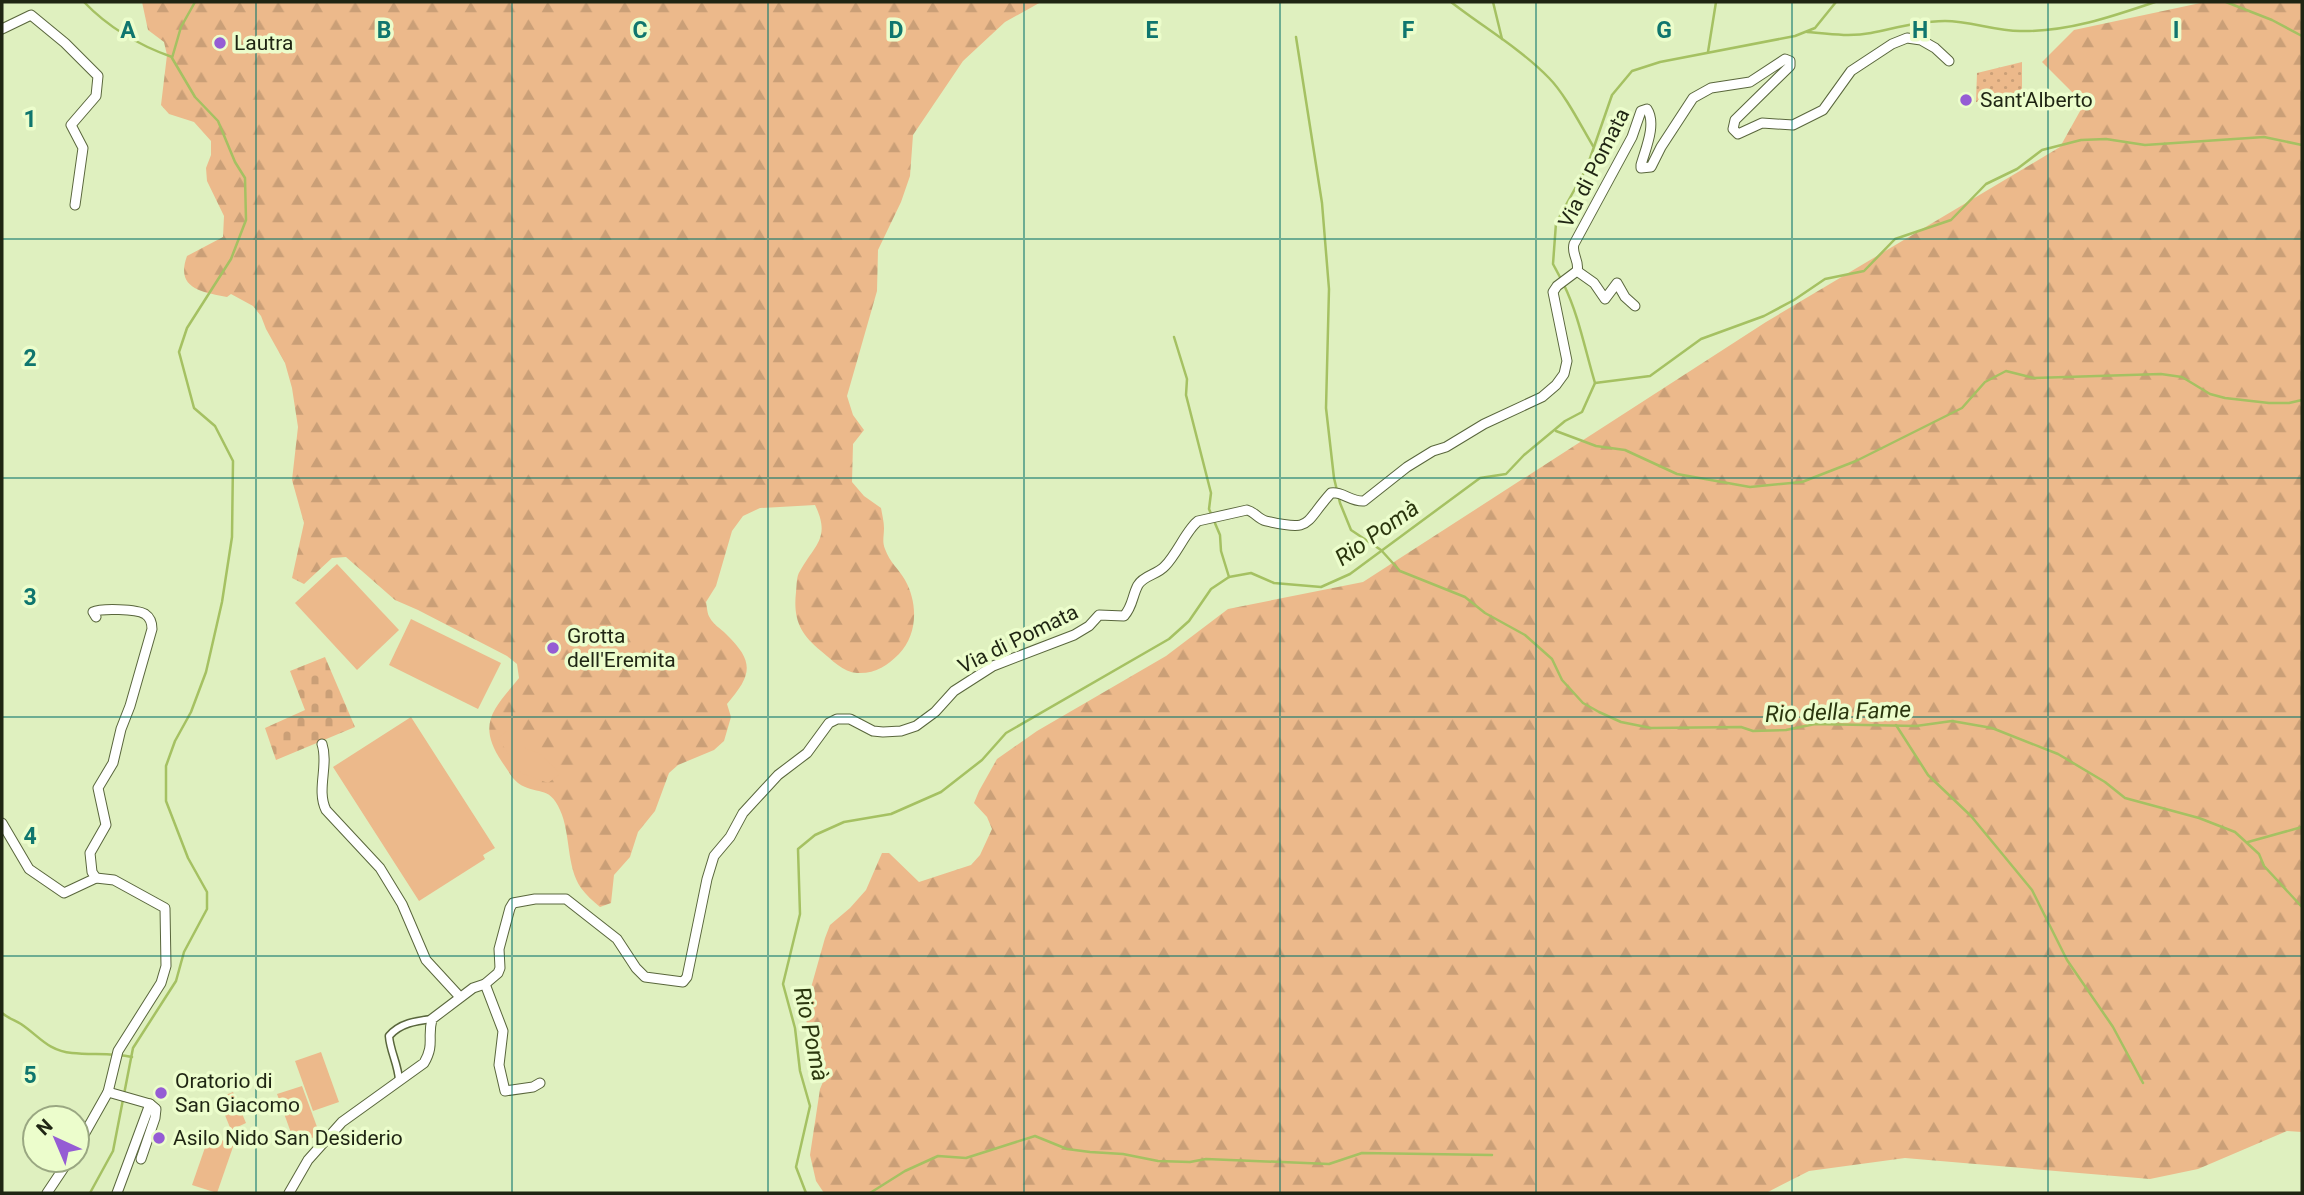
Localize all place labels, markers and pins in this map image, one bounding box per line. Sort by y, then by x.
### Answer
place label: Lautra [234,31,293,55]
marker: Lautra [212,35,228,51]
place label: Sant'Alberto [1980,88,2093,112]
marker: Sant'Alberto [1958,92,1974,108]
place label: Grotta dell'Eremita [567,624,676,672]
marker: Grotta dell'Eremita [545,640,561,656]
place label: Oratorio di San Giacomo [175,1069,300,1117]
marker: Oratorio di San Giacomo [153,1085,169,1101]
place label: Asilo Nido San Desiderio [173,1126,403,1150]
marker: Asilo Nido San Desiderio [151,1130,167,1146]

